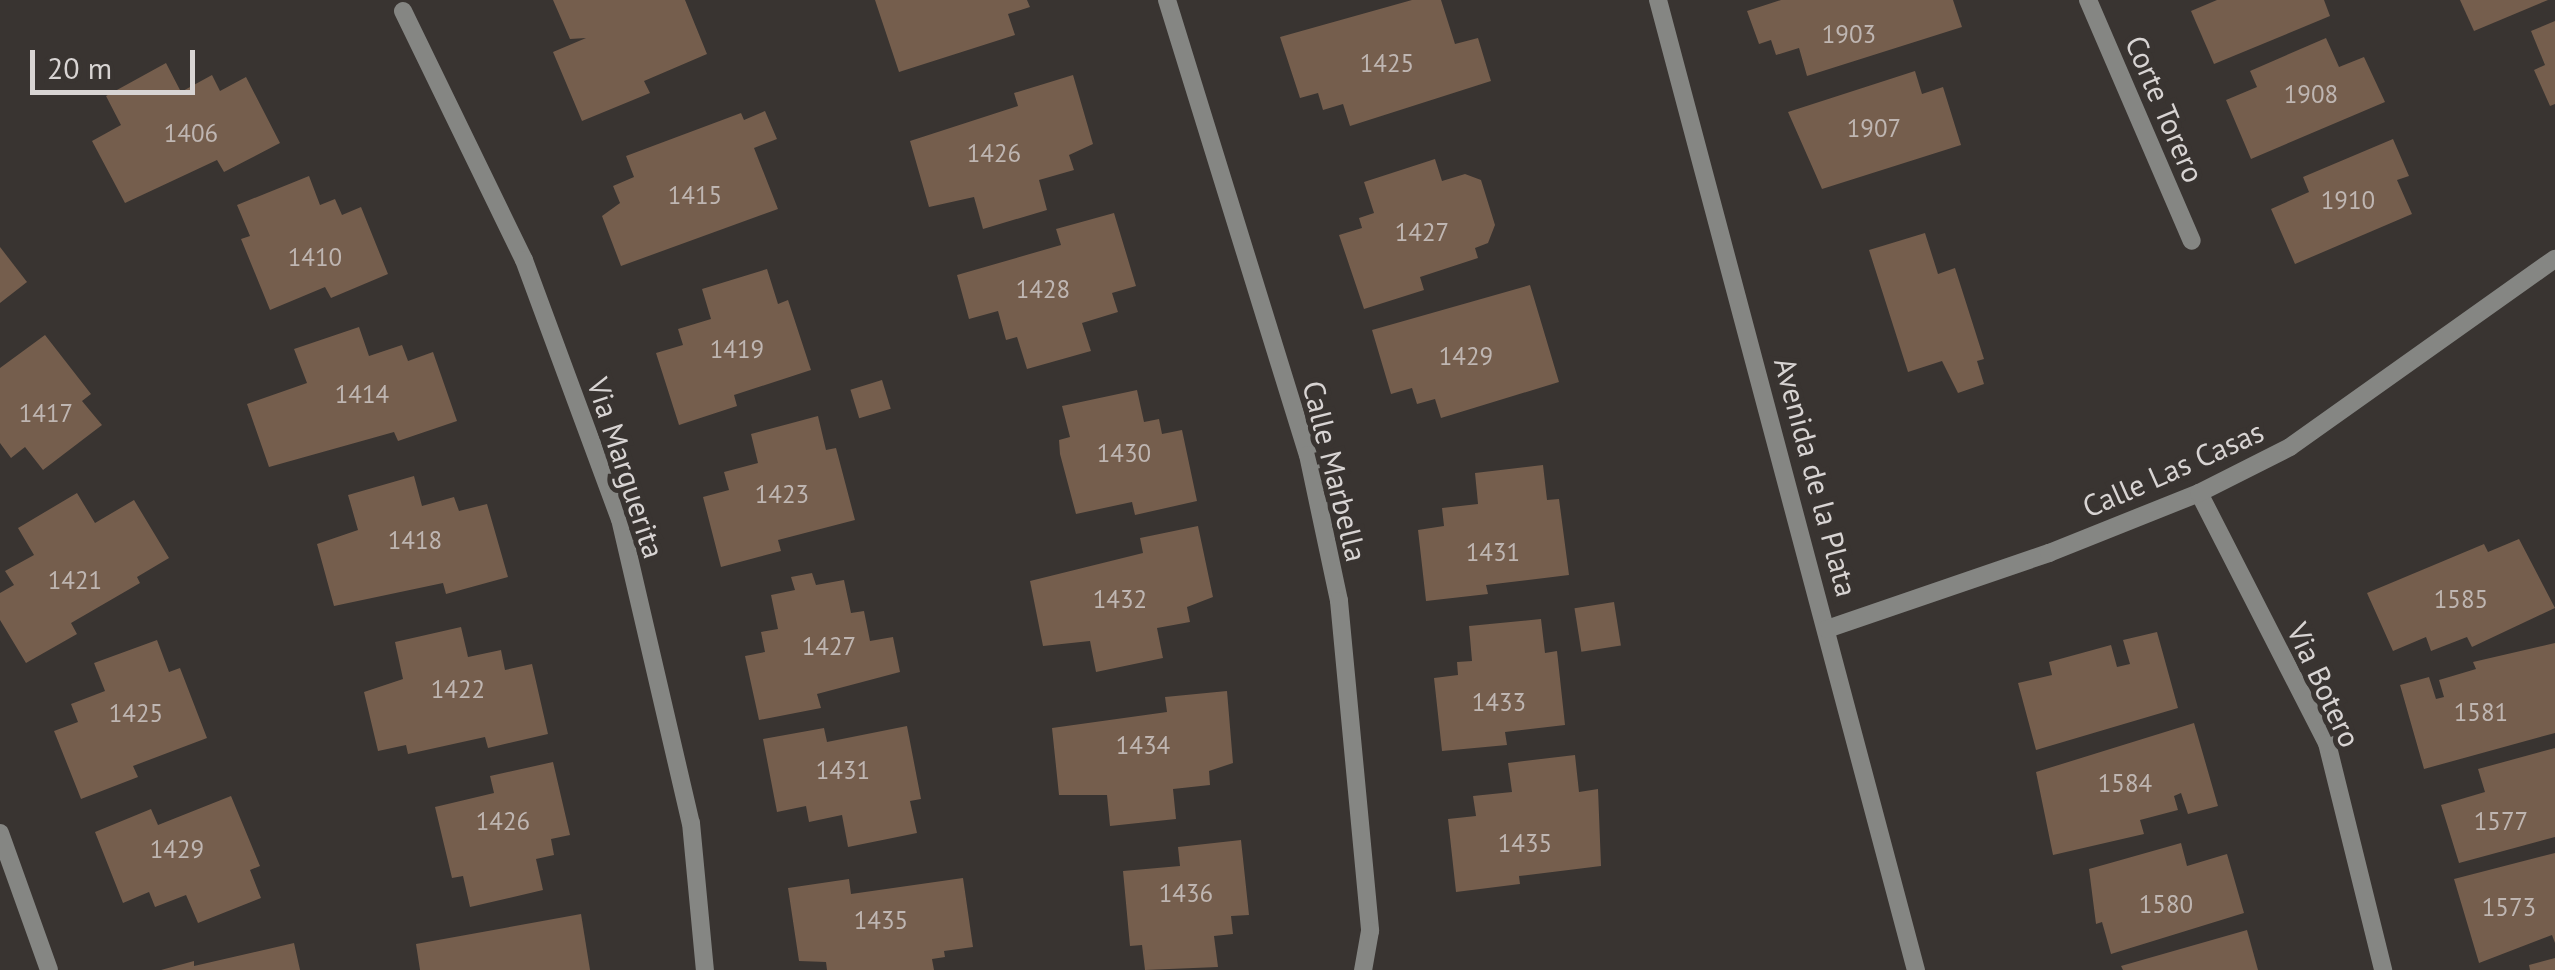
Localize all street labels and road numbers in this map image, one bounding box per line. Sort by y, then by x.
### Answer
street label: Corte Torero [2118,30,2212,188]
street label: Avenida de la Plata [1767,354,1865,600]
street label: Via Marguerita [580,373,672,563]
street label: Calle Marbella [1295,377,1375,565]
street label: Calle Las Casas [2077,413,2269,525]
street label: Via Botero [2280,617,2368,753]

